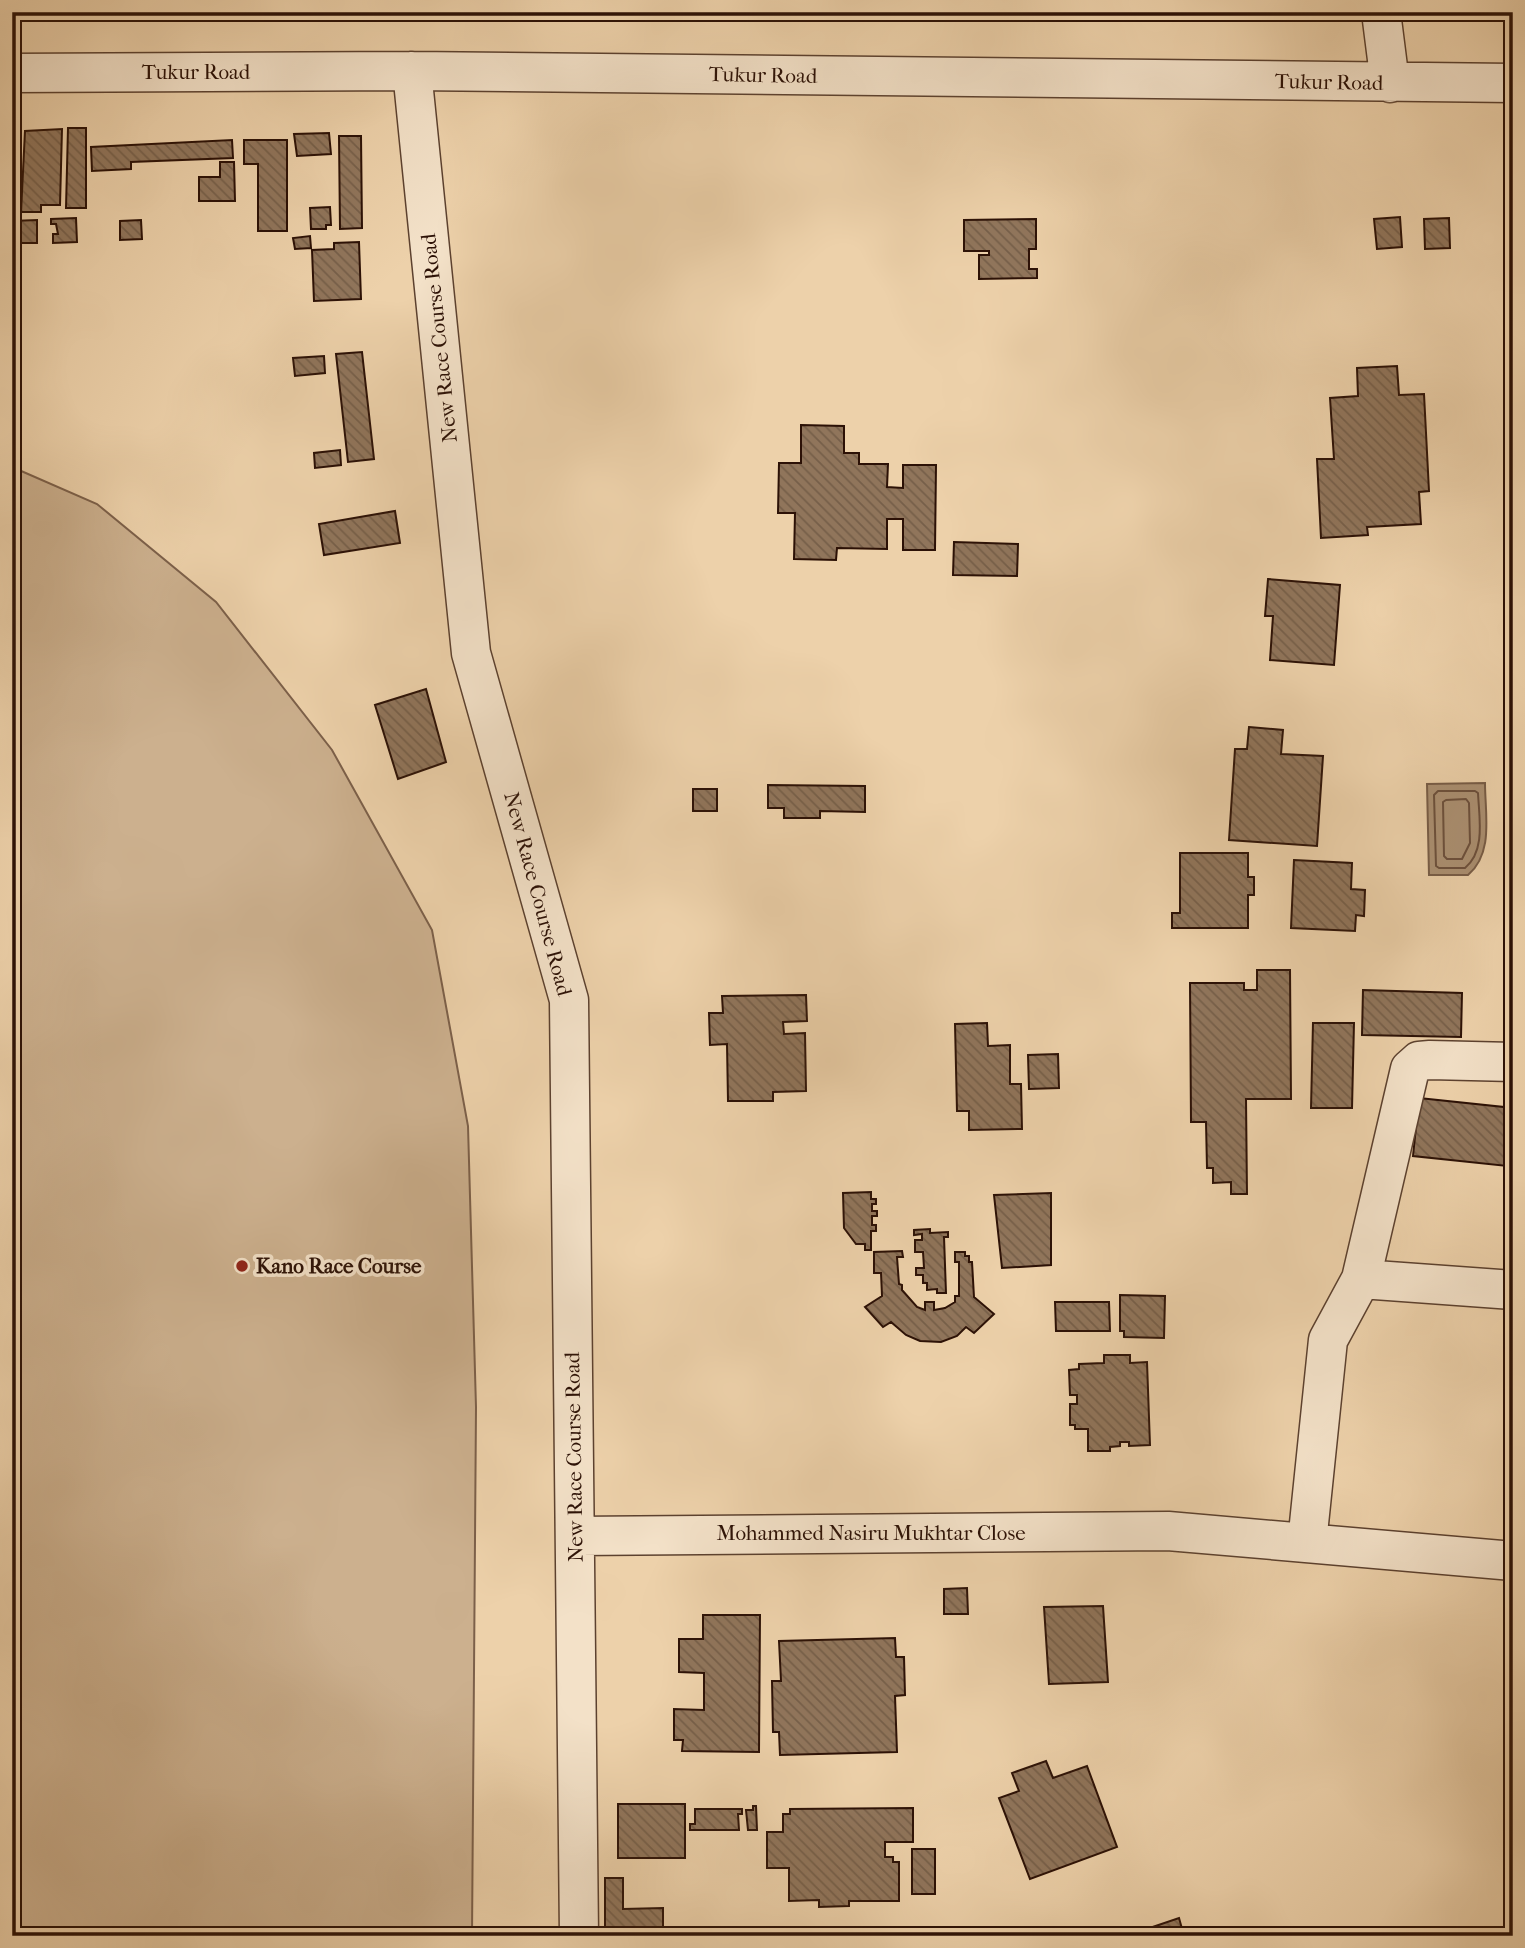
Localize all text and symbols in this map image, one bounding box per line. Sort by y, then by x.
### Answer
street label: Tukur Road [142,60,251,84]
street label: Tukur Road [709,62,818,88]
street label: Tukur Road [1275,69,1384,95]
street label: New Race Course Road [416,232,462,444]
street label: New Race Course Road [499,789,577,999]
place label: Kano Race Course [256,1254,422,1278]
marker: Kano Race Course [234,1258,250,1274]
street label: New Race Course Road [560,1351,588,1562]
street label: Mohammed Nasiru Mukhtar Close [716,1521,1026,1545]

